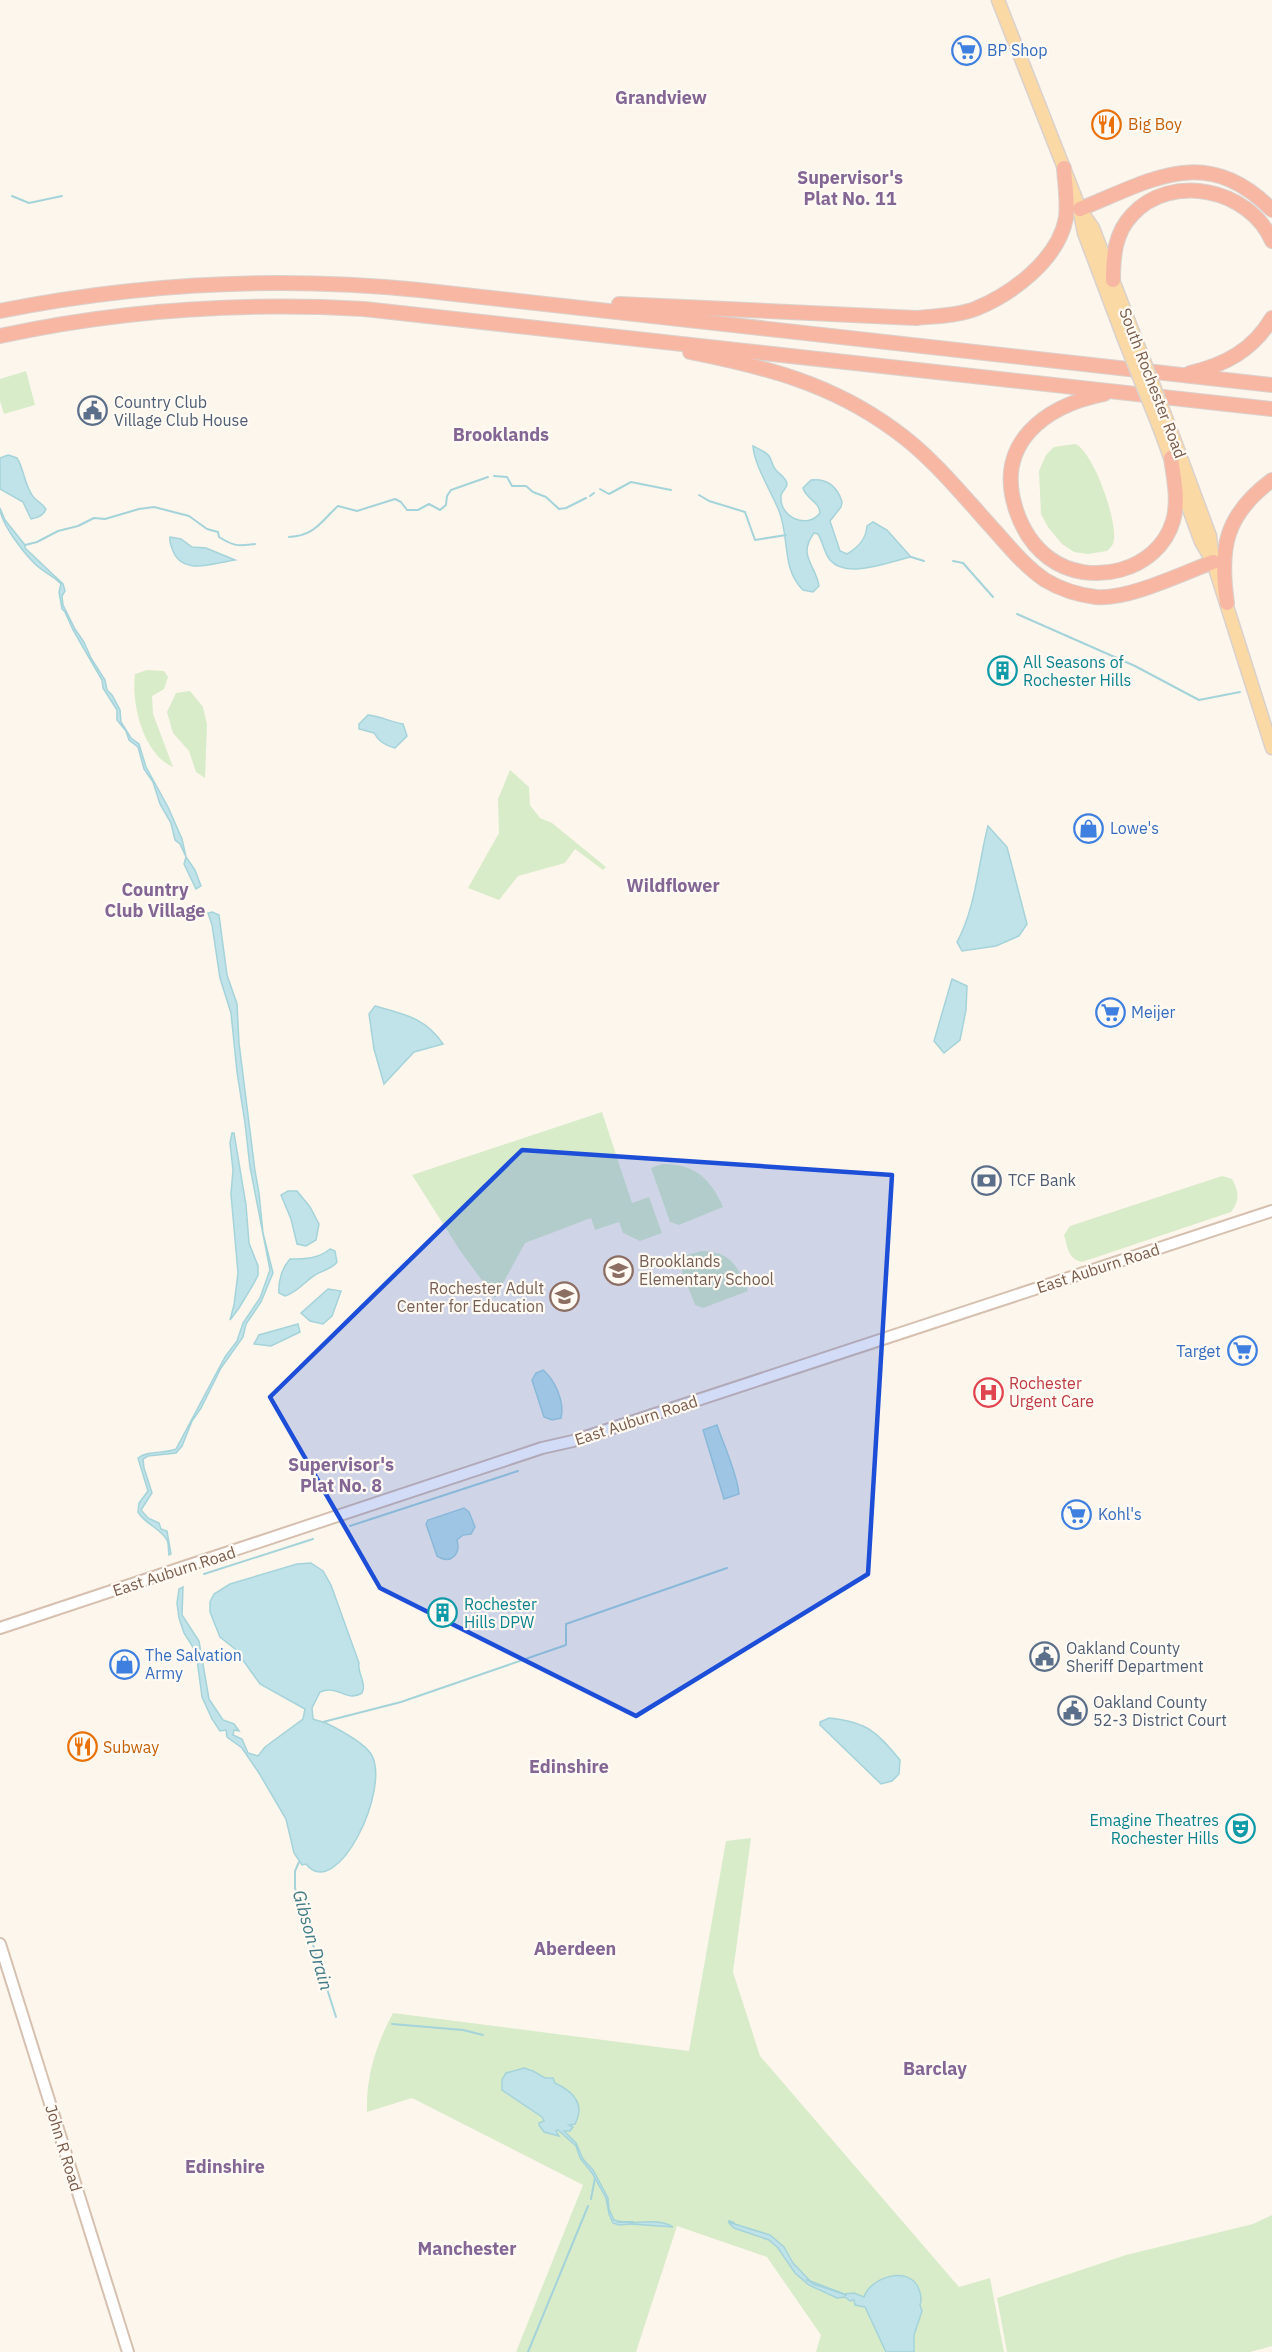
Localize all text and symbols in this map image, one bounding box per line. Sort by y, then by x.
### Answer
supermarket icon: BP Shop [950,34,982,66]
place label: BP Shop [987,40,1048,60]
district label: Grandview [615,86,707,109]
restaurant icon: Big Boy [1091,108,1123,140]
place label: Big Boy [1128,114,1182,134]
district label: Supervisor's Plat No. 11 [797,166,903,210]
street label: South Rochester Road [1115,305,1191,461]
place label: Country Club Village Club House [114,392,248,430]
public building icon: Country Club Village Club House [77,395,109,427]
district label: Brooklands [453,423,549,446]
place label: All Seasons of Rochester Hills [1023,652,1131,690]
building icon: All Seasons of Rochester Hills [986,655,1018,687]
shop icon: Lowe's [1073,812,1105,844]
place label: Lowe's [1110,818,1159,838]
district label: Wildflower [626,874,720,897]
district label: Country Club Village [105,878,205,922]
supermarket icon: Meijer [1094,996,1126,1028]
place label: Meijer [1131,1002,1176,1022]
bank icon: TCF Bank [971,1164,1003,1196]
place label: TCF Bank [1008,1170,1077,1190]
street label: East Auburn Road [1034,1239,1162,1297]
place label: Brooklands Elementary School [639,1251,774,1289]
school or university icon: Brooklands Elementary School [602,1254,634,1286]
place label: Rochester Adult Center for Education [397,1278,544,1316]
school or university icon: Rochester Adult Center for Education [549,1281,581,1313]
supermarket icon: Target [1226,1335,1258,1367]
place label: Target [1176,1341,1221,1361]
place label: Rochester Urgent Care [1009,1373,1094,1411]
hospital icon: Rochester Urgent Care [972,1376,1004,1408]
street label: East Auburn Road [572,1391,700,1449]
district label: Supervisor's Plat No. 8 [288,1453,394,1497]
supermarket icon: Kohl's [1061,1498,1093,1530]
place label: Kohl's [1098,1504,1142,1524]
street label: East Auburn Road [110,1542,238,1600]
place label: Rochester Hills DPW [464,1594,537,1632]
building icon: Rochester Hills DPW [427,1597,459,1629]
place label: Oakland County Sheriff Department [1066,1638,1204,1676]
public building icon: Oakland County Sheriff Department [1029,1641,1061,1673]
place label: The Salvation Army [145,1645,242,1683]
shop icon: The Salvation Army [108,1648,140,1680]
place label: Oakland County 52-3 District Court [1093,1692,1227,1730]
public building icon: Oakland County 52-3 District Court [1056,1695,1088,1727]
restaurant icon: Subway [66,1731,98,1763]
place label: Subway [103,1737,159,1757]
district label: Edinshire [529,1755,609,1778]
place label: Emagine Theatres Rochester Hills [1090,1810,1219,1848]
theatre icon: Emagine Theatres Rochester Hills [1224,1813,1256,1845]
water label: Gibson Drain [288,1887,338,1993]
district label: Aberdeen [534,1937,616,1960]
district label: Barclay [903,2057,967,2080]
street label: John R Road [41,2102,87,2194]
district label: Edinshire [185,2155,265,2178]
district label: Manchester [418,2237,517,2260]

